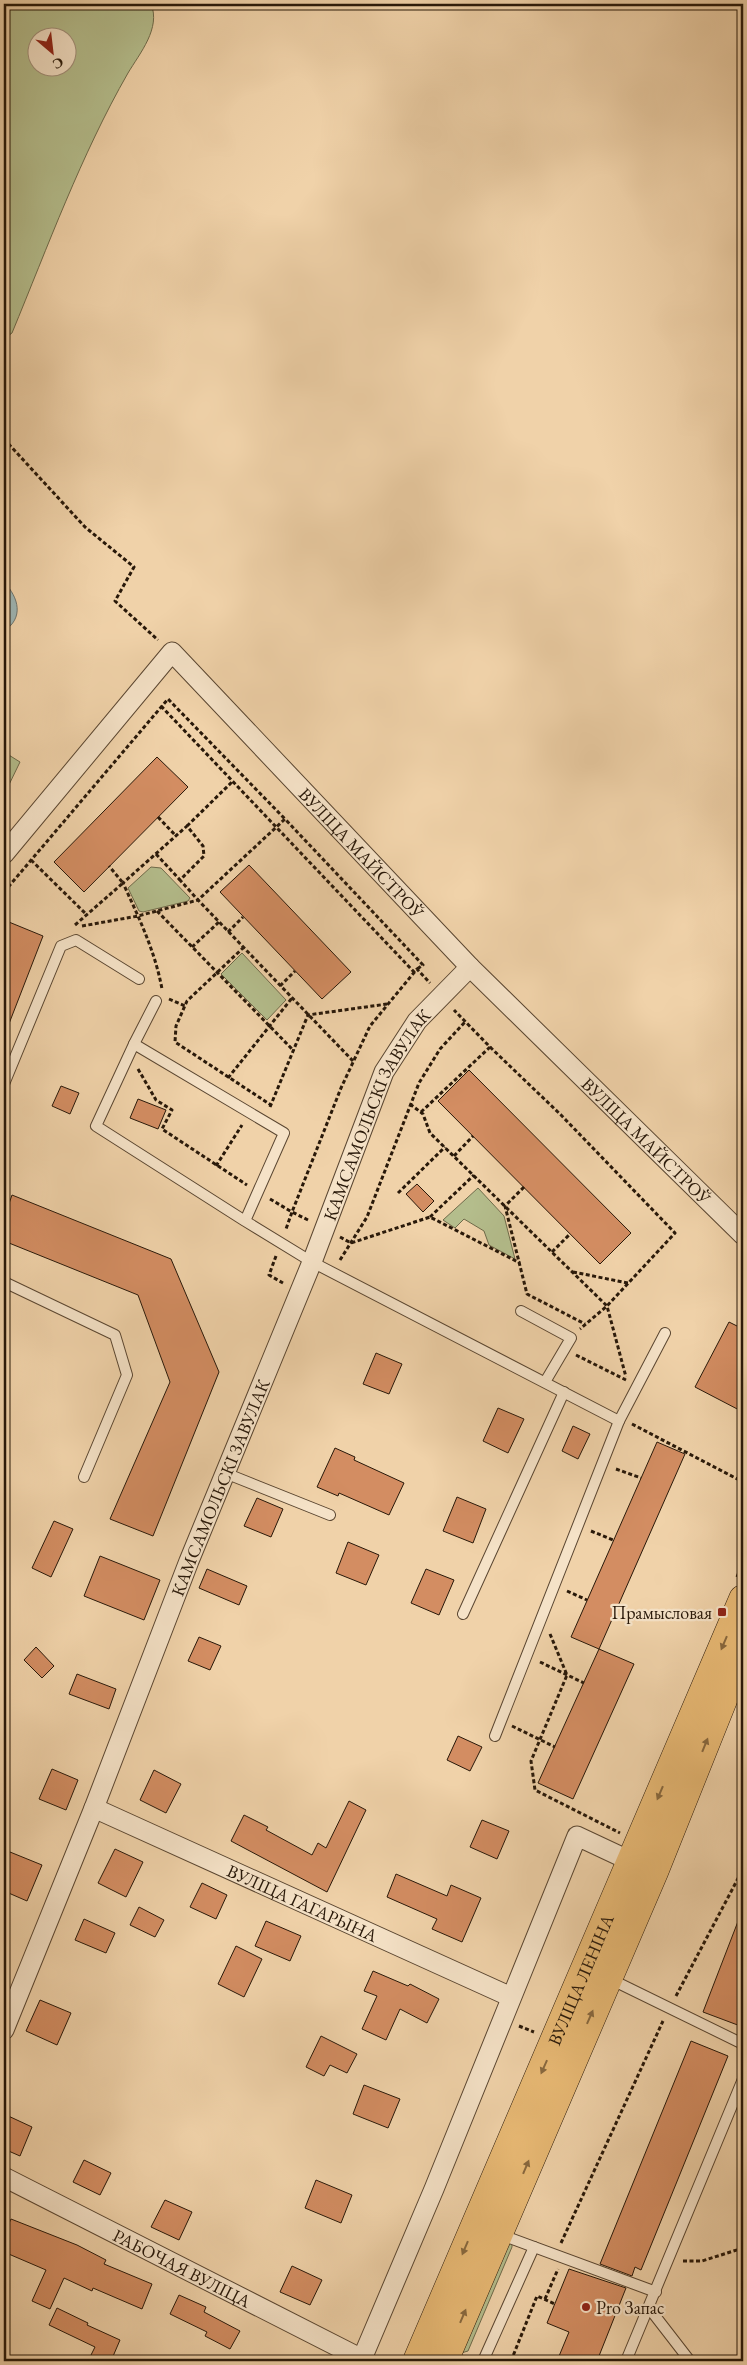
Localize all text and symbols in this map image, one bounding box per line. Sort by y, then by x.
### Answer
north arrow [28,28,78,78]
text: С [49,53,67,74]
street label: ВУЛІЦА МАЙСТРОЎ [294,782,430,924]
street label: КАМСАМОЛЬСКІ ЗАВУЛАК [317,1003,435,1224]
street label: ВУЛІЦА МАЙСТРОЎ [577,1072,717,1209]
street label: КАМСАМОЛЬСКІ ЗАВУЛАК [165,1375,274,1599]
place label: Прамысловая [611,1601,712,1624]
marker: Прамысловая [716,1606,728,1618]
one-way arrow [719,1636,727,1650]
one-way arrow [701,1737,709,1752]
one-way arrow [656,1786,664,1801]
street label: ВУЛІЦА ГАГАРЫНА [224,1858,382,1947]
street label: ВУЛІЦА ЛЕНІНА [542,1910,619,2048]
one-way arrow [587,2010,595,2024]
one-way arrow [539,2060,547,2074]
one-way arrow [523,2160,531,2174]
street label: РАБОЧАЯ ВУЛІЦА [110,2223,256,2312]
one-way arrow [461,2241,469,2255]
place label: Pro Запас [596,2296,664,2319]
marker: Pro Запас [580,2301,592,2313]
one-way arrow [459,2309,467,2323]

